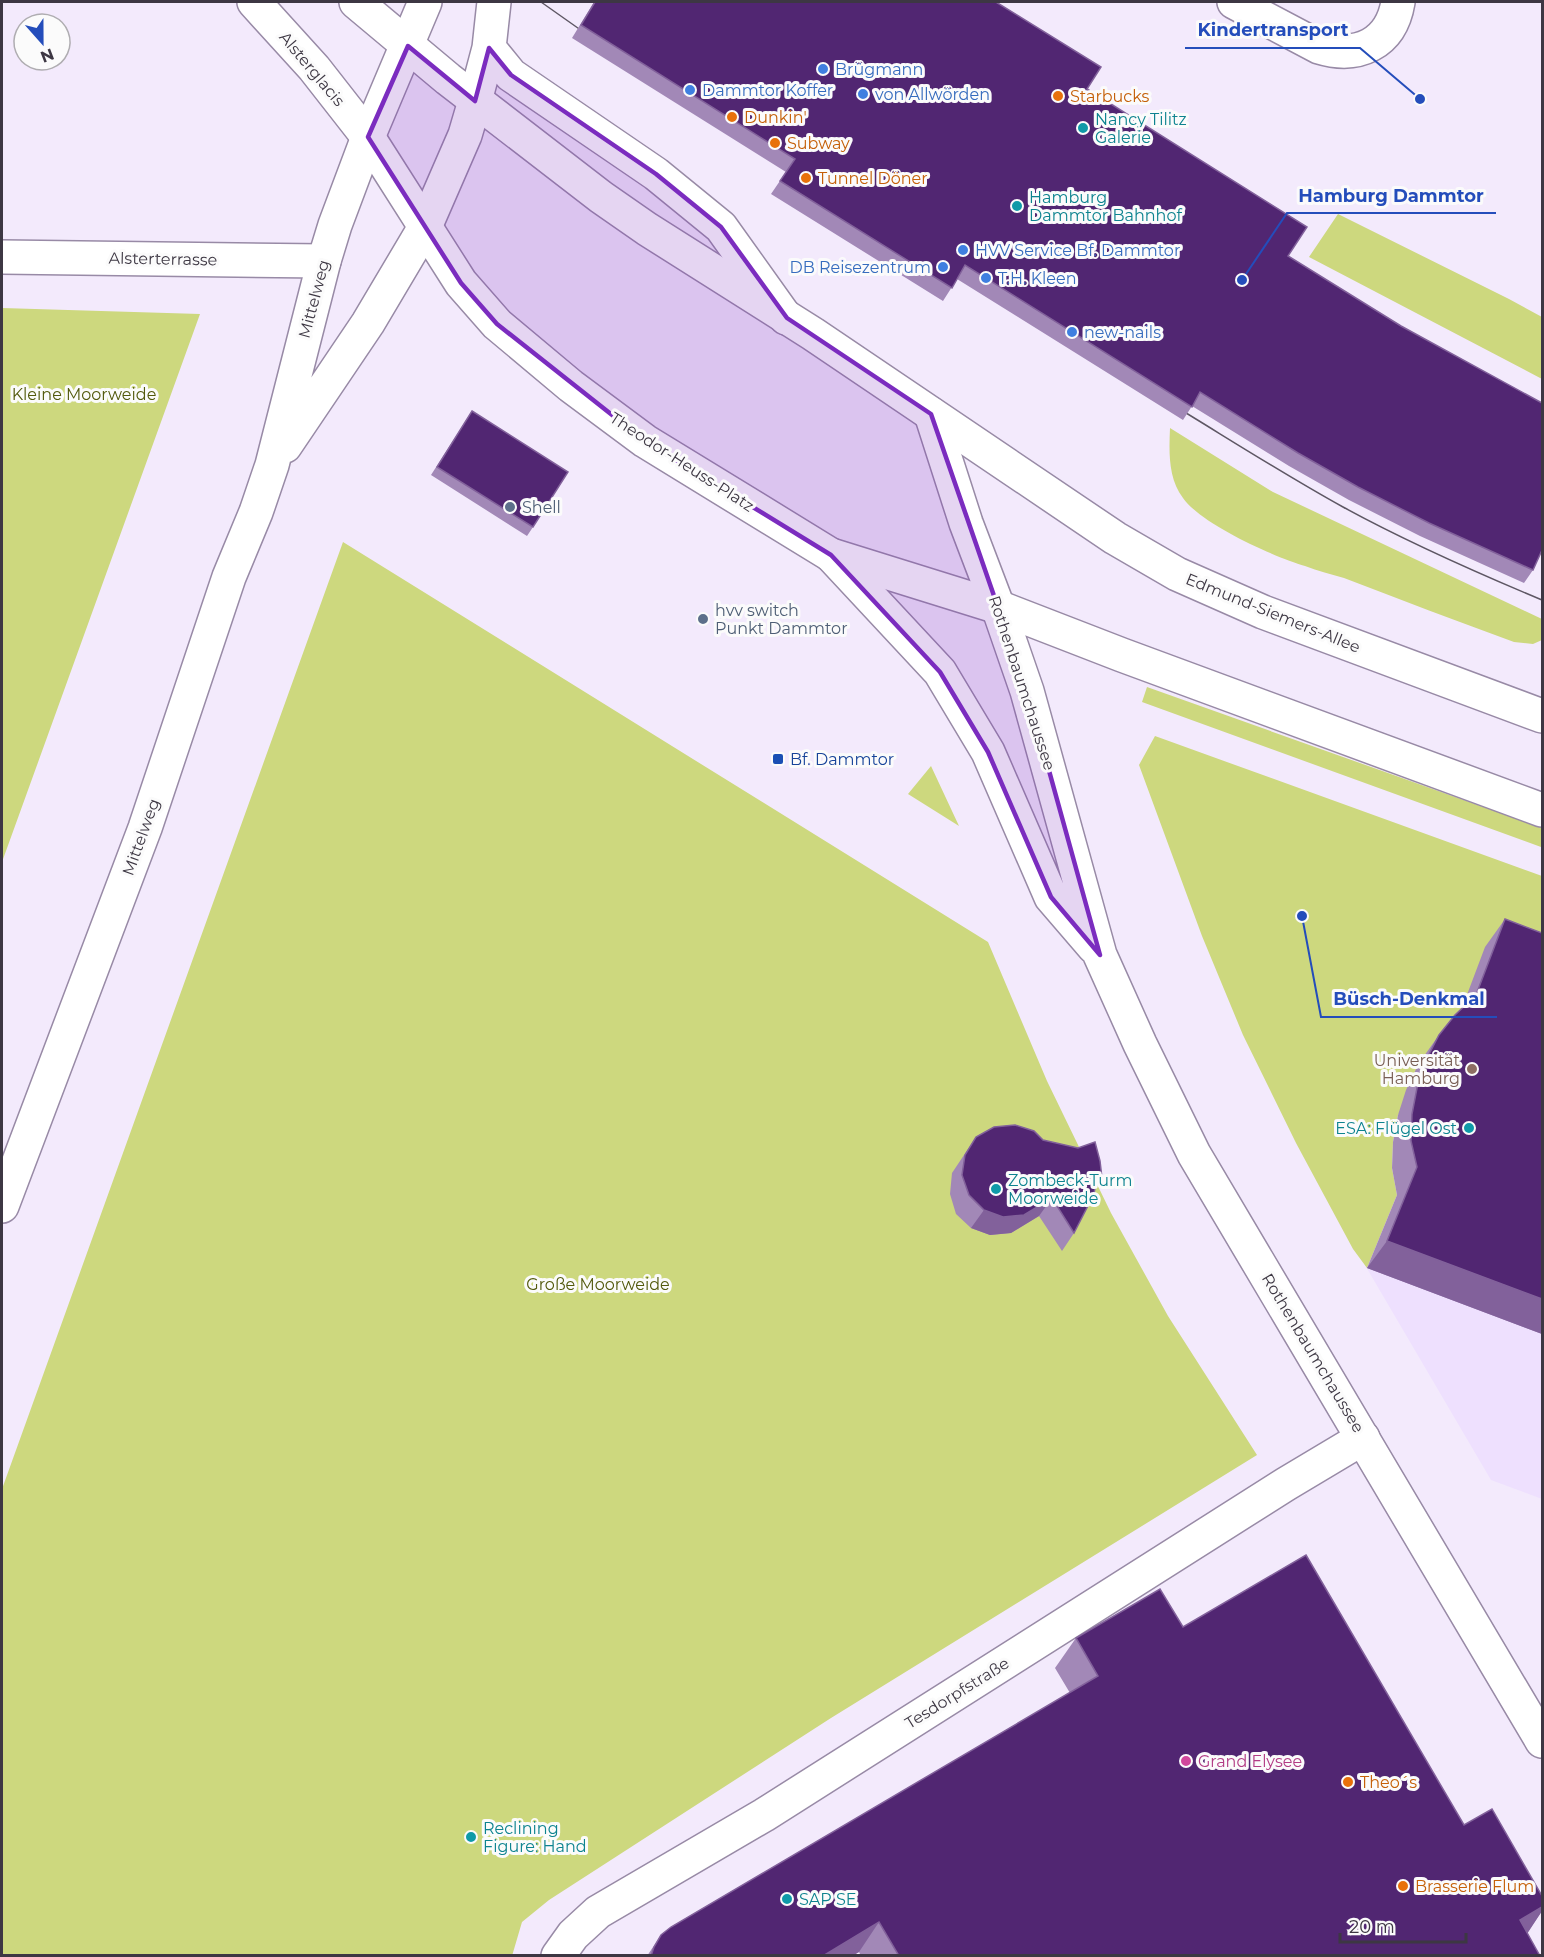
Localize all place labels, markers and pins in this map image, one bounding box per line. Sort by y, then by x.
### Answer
callout: Kindertransport [1185,12,1360,48]
place label: Brügmann [835,60,923,79]
marker: Brügmann [816,62,830,76]
place label: Dammtor Koffer [702,81,833,100]
marker: Dammtor Koffer [683,83,697,97]
place label: von Allwörden [875,85,990,104]
marker: von Allwörden [856,87,870,101]
place label: Starbucks [1070,87,1150,106]
marker: Starbucks [1051,89,1065,103]
place label: Dunkin' [744,108,807,127]
marker: Dunkin' [725,110,739,124]
place label: Nancy Tilitz Galerie [1095,110,1187,147]
marker: Nancy Tilitz Galerie [1076,121,1090,135]
place label: Subway [787,134,850,153]
marker: Subway [768,136,782,150]
place label: Tunnel Döner [818,169,928,188]
marker: Tunnel Döner [799,171,813,185]
callout: Hamburg Dammtor [1287,177,1496,213]
place label: Hamburg Dammtor Bahnhof [1029,188,1182,225]
marker: Hamburg Dammtor Bahnhof [1010,199,1024,213]
place label: HVV Service Bf. Dammtor [975,241,1180,260]
marker: HVV Service Bf. Dammtor [956,243,970,257]
place label: DB Reisezentrum [789,258,931,277]
marker: DB Reisezentrum [936,260,950,274]
place label: T.H. Kleen [998,269,1077,288]
marker: T.H. Kleen [979,271,993,285]
place label: new-nails [1084,323,1161,342]
marker: new-nails [1065,325,1079,339]
place label: Shell [522,498,561,517]
marker: Shell [503,500,517,514]
place label: hvv switch Punkt Dammtor [715,601,848,638]
marker: hvv switch Punkt Dammtor [696,612,710,626]
place label: Bf. Dammtor [790,750,894,769]
marker: Bf. Dammtor [771,752,785,766]
callout: Büsch-Denkmal [1321,981,1497,1017]
place label: Universität Hamburg [1374,1051,1460,1088]
marker: Universität Hamburg [1465,1062,1479,1076]
place label: ESA: Flügel Ost [1335,1119,1457,1138]
marker: ESA: Flügel Ost [1462,1121,1476,1135]
place label: Zombeck-Turm Moorweide [1008,1171,1132,1208]
marker: Zombeck-Turm Moorweide [989,1182,1003,1196]
place label: Grand Elysee [1198,1752,1302,1771]
marker: Grand Elysee [1179,1754,1193,1768]
place label: Theo´s [1360,1773,1417,1792]
marker: Theo´s [1341,1775,1355,1789]
place label: Reclining Figure: Hand [483,1819,587,1856]
marker: Reclining Figure: Hand [464,1830,478,1844]
place label: Brasserie Flum [1415,1877,1534,1896]
marker: Brasserie Flum [1396,1879,1410,1893]
place label: SAP SE [799,1890,857,1909]
marker: SAP SE [780,1892,794,1906]

